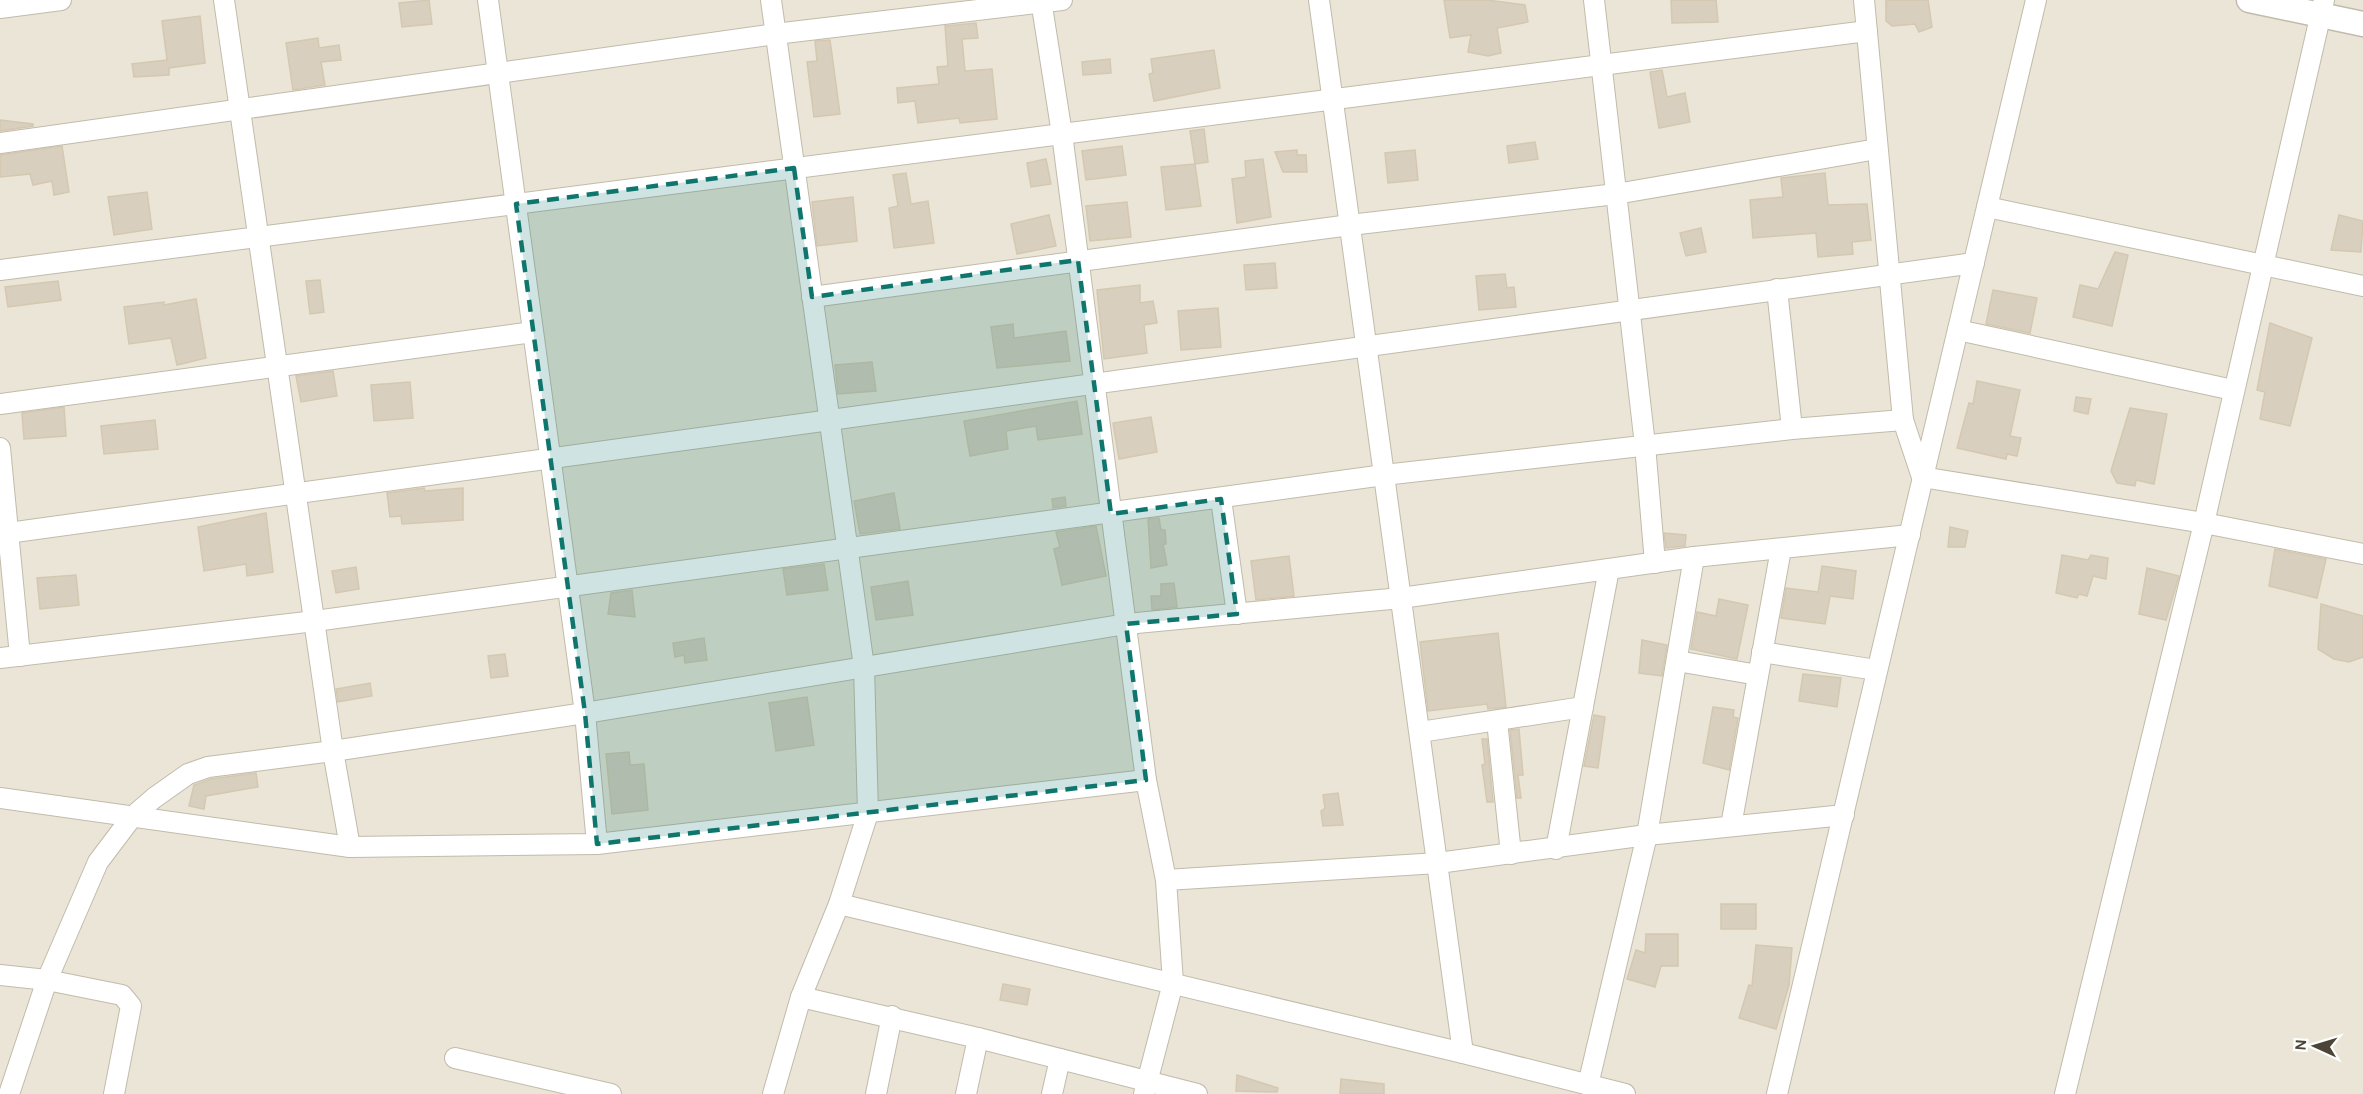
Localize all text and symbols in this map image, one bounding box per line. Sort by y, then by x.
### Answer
north arrow [2285,1016,2345,1076]
text: N [2291,1039,2310,1051]

